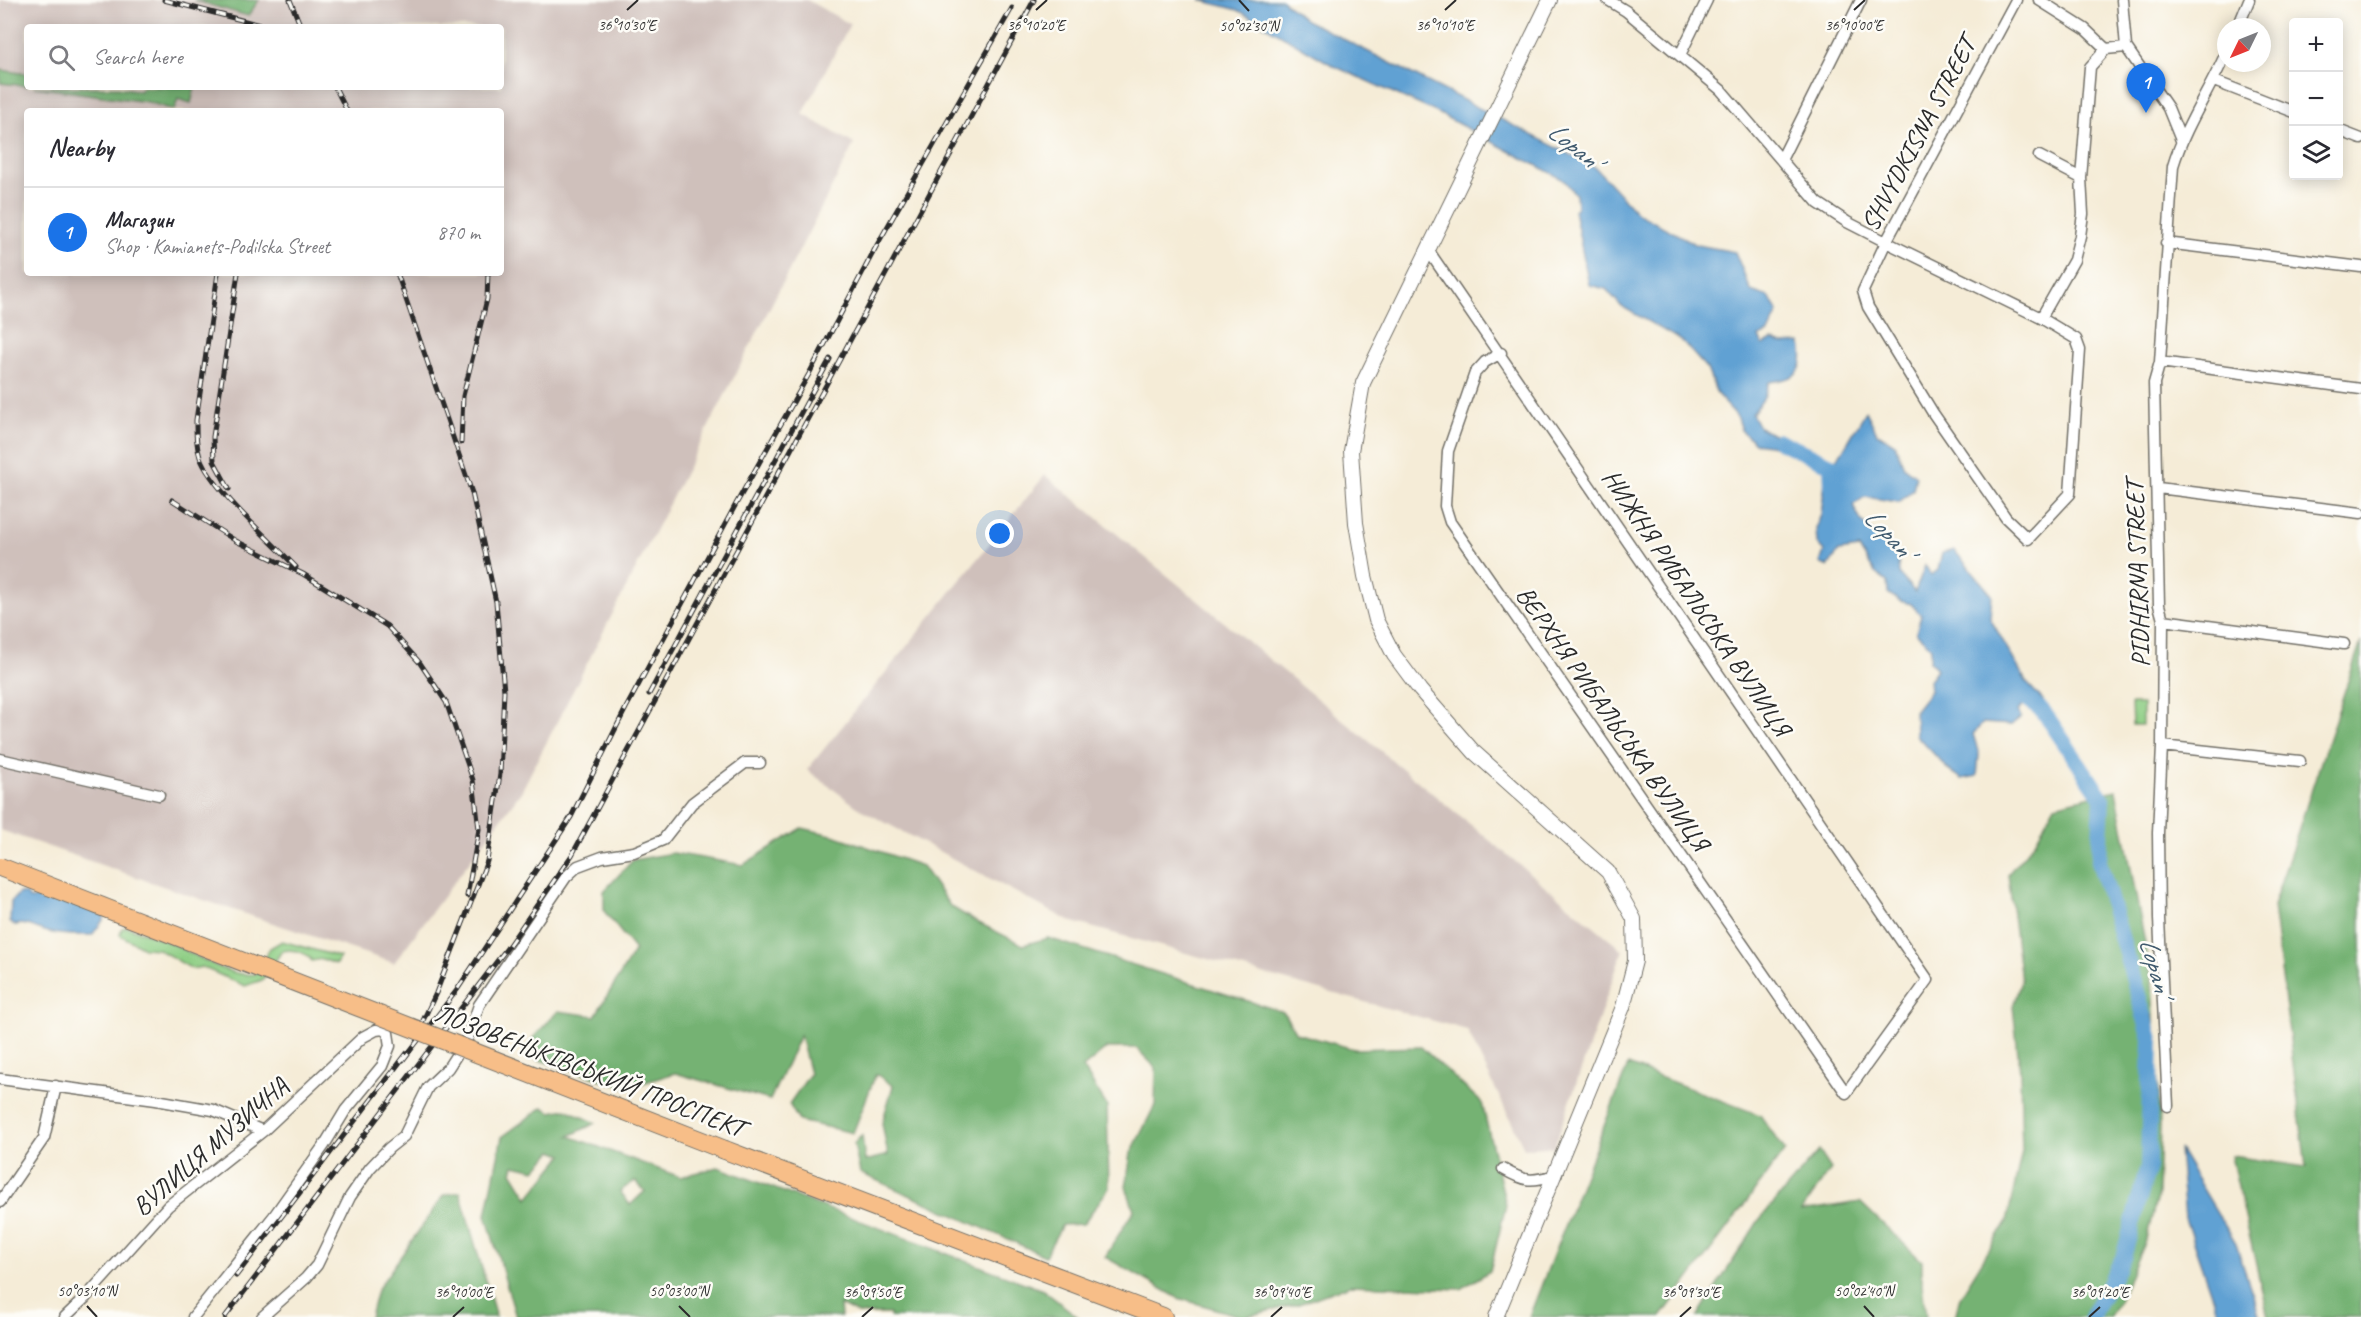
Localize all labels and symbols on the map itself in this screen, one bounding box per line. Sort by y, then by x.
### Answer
text: 36°10'30"E [598,16,658,35]
text: 36°10'20"E [1007,16,1067,35]
text: 36°10'10"E [1416,16,1476,35]
text: 36°10'00"E [1825,16,1885,35]
text: 50°02'30"N [1219,17,1282,36]
north arrow [2217,18,2271,72]
street label: SHVYDKISNA STREET [1853,25,1987,237]
pin: 1 [2126,63,2166,113]
water label: Lopan' [1541,114,1615,182]
street label: НИЖНЯ РИБАЛЬСЬКА ВУЛИЦЯ [1595,463,1800,745]
street label: PIDHIRNA STREET [2118,473,2157,668]
water label: Lopan' [1857,500,1928,573]
your location [985,519,1014,548]
street label: ВЕРХНЯ РИБАЛЬСЬКА ВУЛИЦЯ [1509,580,1719,860]
water label: Lopan' [2132,934,2183,1008]
street label: ЛОЗОВЕНЬКІВСЬКИЙ ПРОСПЕКТ [430,996,756,1147]
street label: ВУЛИЦЯ МУЗИЧНА [126,1069,296,1223]
text: 50°03'10"N [57,1282,120,1301]
text: 50°03'00"N [649,1282,712,1301]
text: 50°02'40"N [1834,1282,1897,1301]
text: 36°10'00"E [435,1283,495,1302]
text: 36°09'50"E [844,1283,904,1302]
text: 36°09'40"E [1253,1283,1313,1302]
text: 36°09'30"E [1662,1283,1722,1302]
text: 36°09'20"E [2071,1283,2131,1302]

